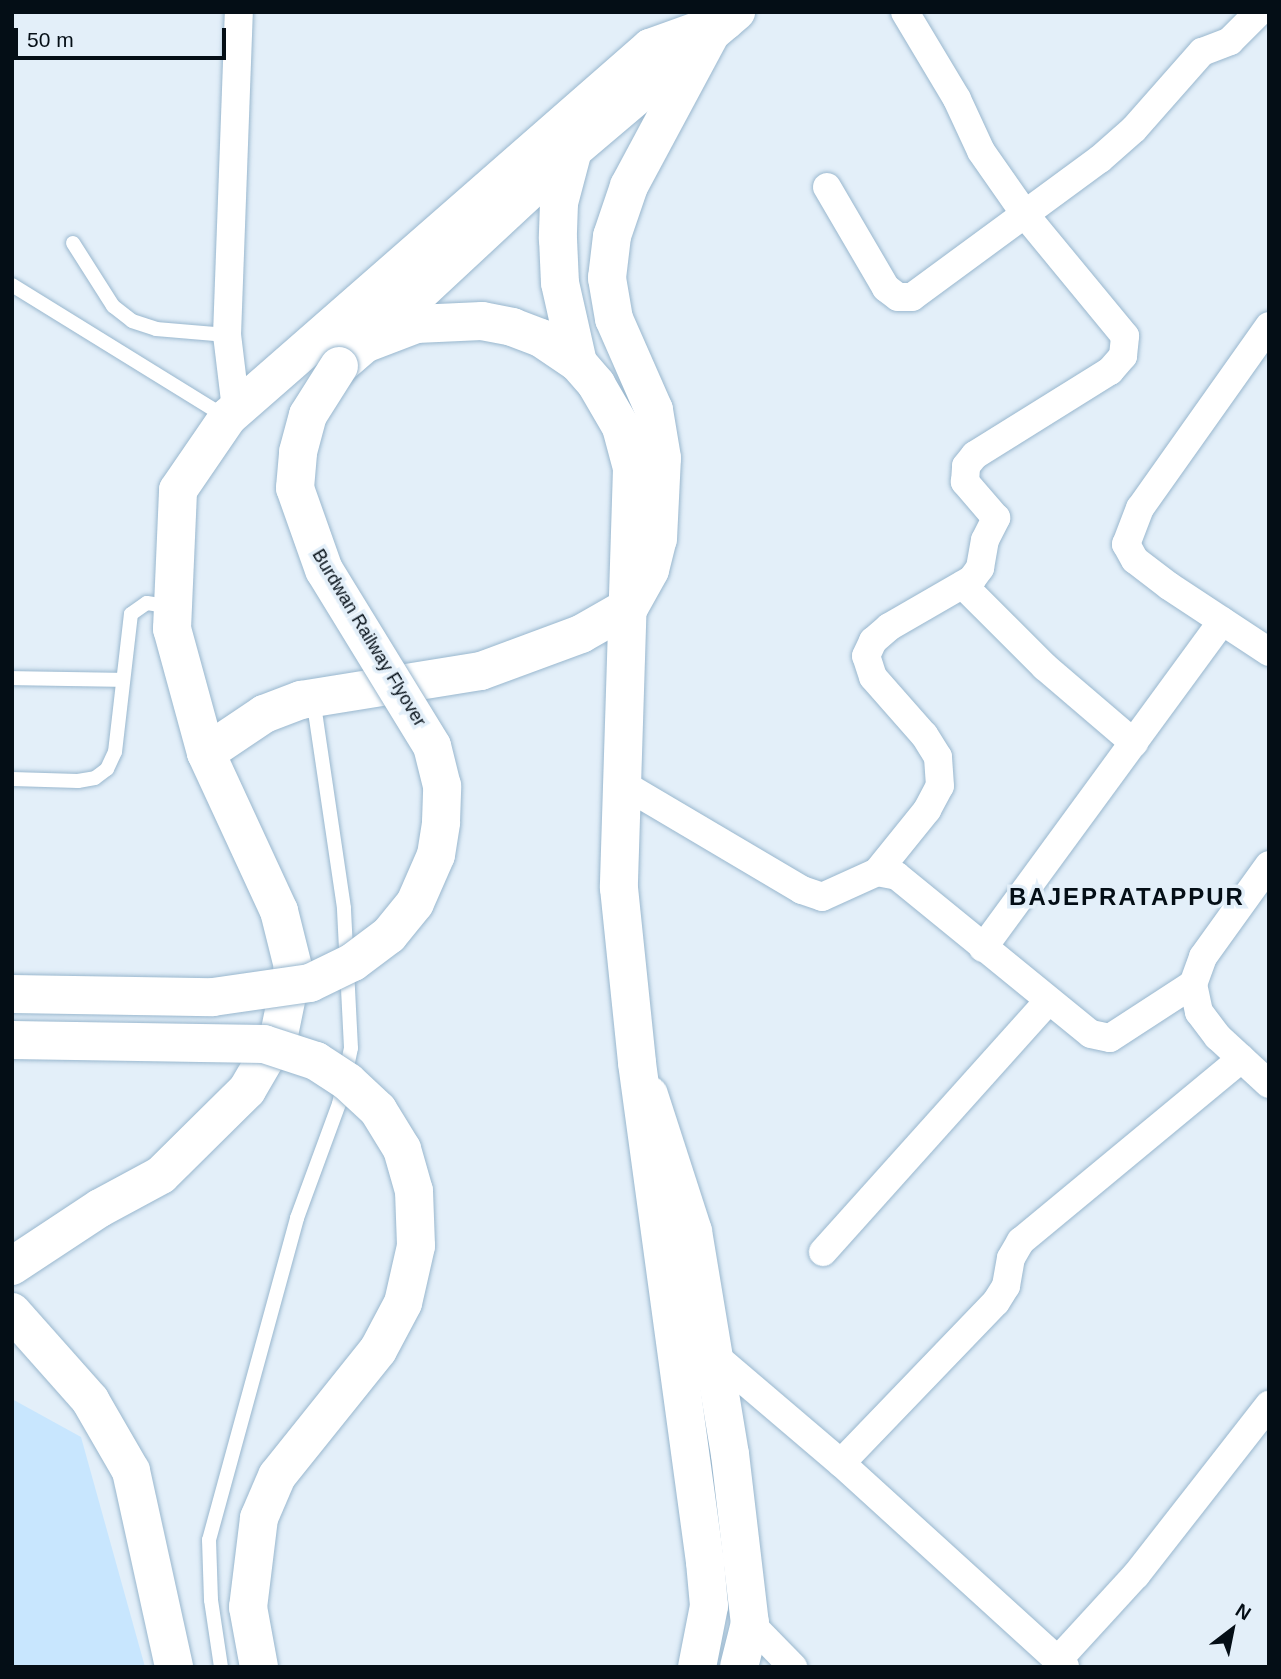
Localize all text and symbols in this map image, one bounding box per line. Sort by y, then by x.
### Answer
scale bar [18,14,229,58]
text: 50 m [27,28,74,51]
street label: Burdwan Railway Flyover [307,545,431,731]
district label: BAJEPRATAPPUR [1011,883,1243,911]
north arrow [1197,1595,1267,1665]
text: N [1232,1599,1255,1624]

